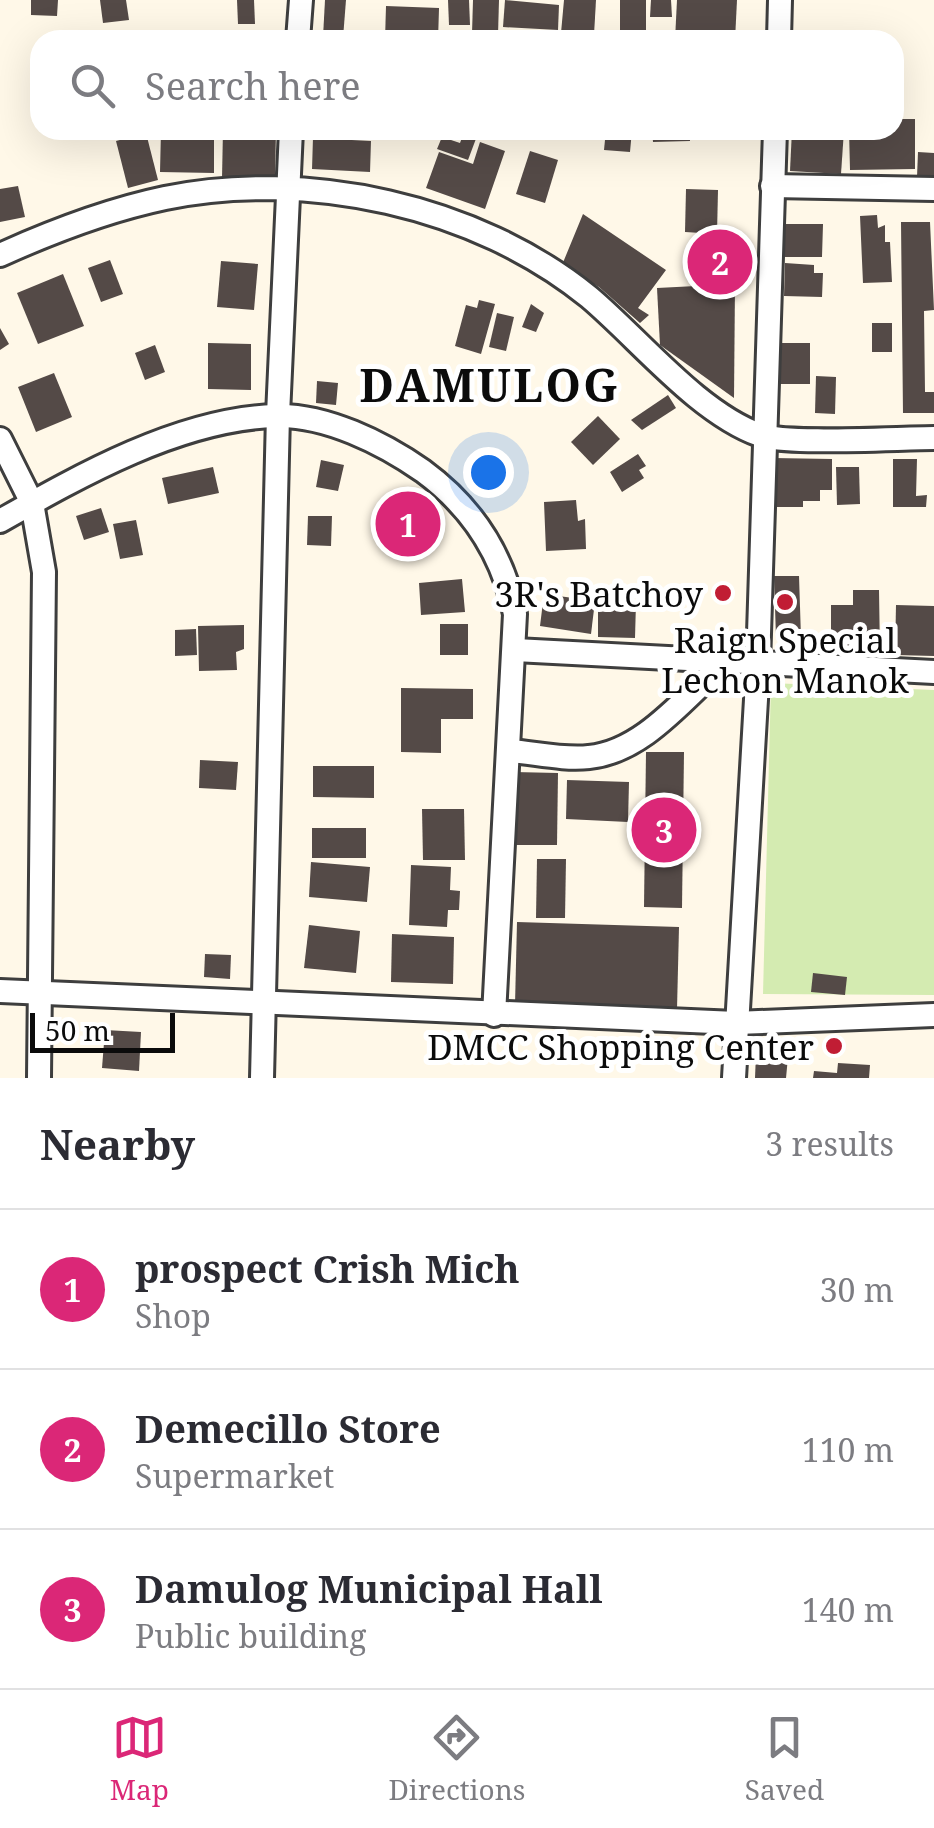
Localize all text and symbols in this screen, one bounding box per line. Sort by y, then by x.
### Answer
search box [30,30,904,140]
icon: search [65,58,120,113]
text: Search here [145,59,361,111]
pin: 2 [688,224,752,300]
district label: DAMULOG [360,354,620,415]
your location [463,447,514,498]
pin: 1 [376,486,440,562]
place label: 3R's Batchoy [494,570,703,617]
marker: 3R's Batchoy [712,582,734,604]
marker: Raign Special Lechon Manok [774,591,796,613]
place label: Raign Special Lechon Manok [661,616,909,703]
pin: 3 [632,792,696,868]
scale bar [30,1008,175,1052]
text: 50 m [45,1011,110,1049]
place label: DMCC Shopping Center [427,1023,814,1070]
marker: DMCC Shopping Center [823,1035,845,1057]
text: Nearby [40,1115,195,1172]
text: 3 results [765,1122,894,1165]
text: prospect Crish Mich [135,1242,520,1294]
text: 1 [63,1268,82,1311]
text: 30 m [820,1268,894,1311]
text: Shop [135,1294,211,1337]
text: Demecillo Store [135,1402,441,1454]
text: 2 [63,1428,82,1471]
text: 110 m [802,1428,894,1471]
text: Supermarket [135,1454,334,1497]
text: Damulog Municipal Hall [135,1562,603,1614]
text: 3 [63,1588,82,1631]
text: 140 m [802,1588,894,1631]
text: Public building [135,1614,366,1657]
tab: Map [110,1710,169,1808]
tab: Directions [388,1710,525,1808]
tab: Saved [745,1710,824,1808]

